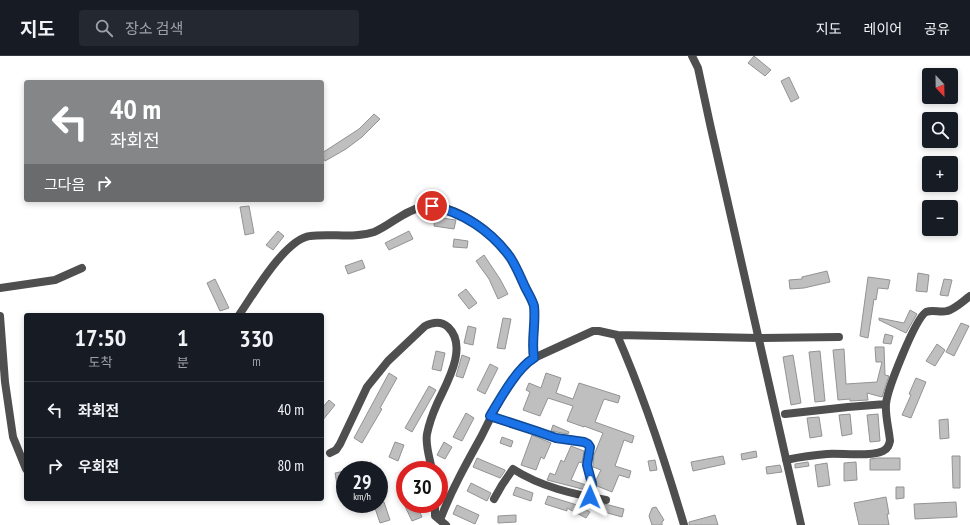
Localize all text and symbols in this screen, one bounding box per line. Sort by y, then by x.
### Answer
search box [79,10,359,46]
text: 지도 [20,17,55,41]
icon: search [93,17,115,39]
text: 장소 검색 [125,19,183,38]
text: 지도 [816,20,842,38]
text: 레이어 [864,20,902,38]
text: 공유 [924,20,950,38]
north arrow [922,68,958,104]
map controls [922,68,958,236]
text: 40 m [110,90,161,127]
icon: left [44,96,96,148]
button: search [922,112,958,148]
text: 좌회전 [110,129,160,152]
button: + [922,156,958,192]
icon: right [93,172,115,194]
text: 그다음 [44,175,85,194]
pin [415,189,449,223]
icon: arrive [421,195,443,217]
button: − [922,200,958,236]
text: 17:50 [74,322,126,353]
text: 1 [177,322,188,353]
text: 330 [239,323,274,354]
text: m [252,353,261,370]
text: 도착 [88,354,112,371]
text: 분 [177,354,189,371]
icon: left [44,399,66,421]
text: 40 m [278,400,304,419]
text: 좌회전 [78,401,119,420]
icon: right [44,455,66,477]
text: 80 m [278,456,304,475]
text: 우회전 [78,457,119,476]
speed limit sign: 30 [396,461,448,513]
text: 29 [352,469,372,495]
position arrow [569,476,611,518]
text: km/h [353,490,371,503]

